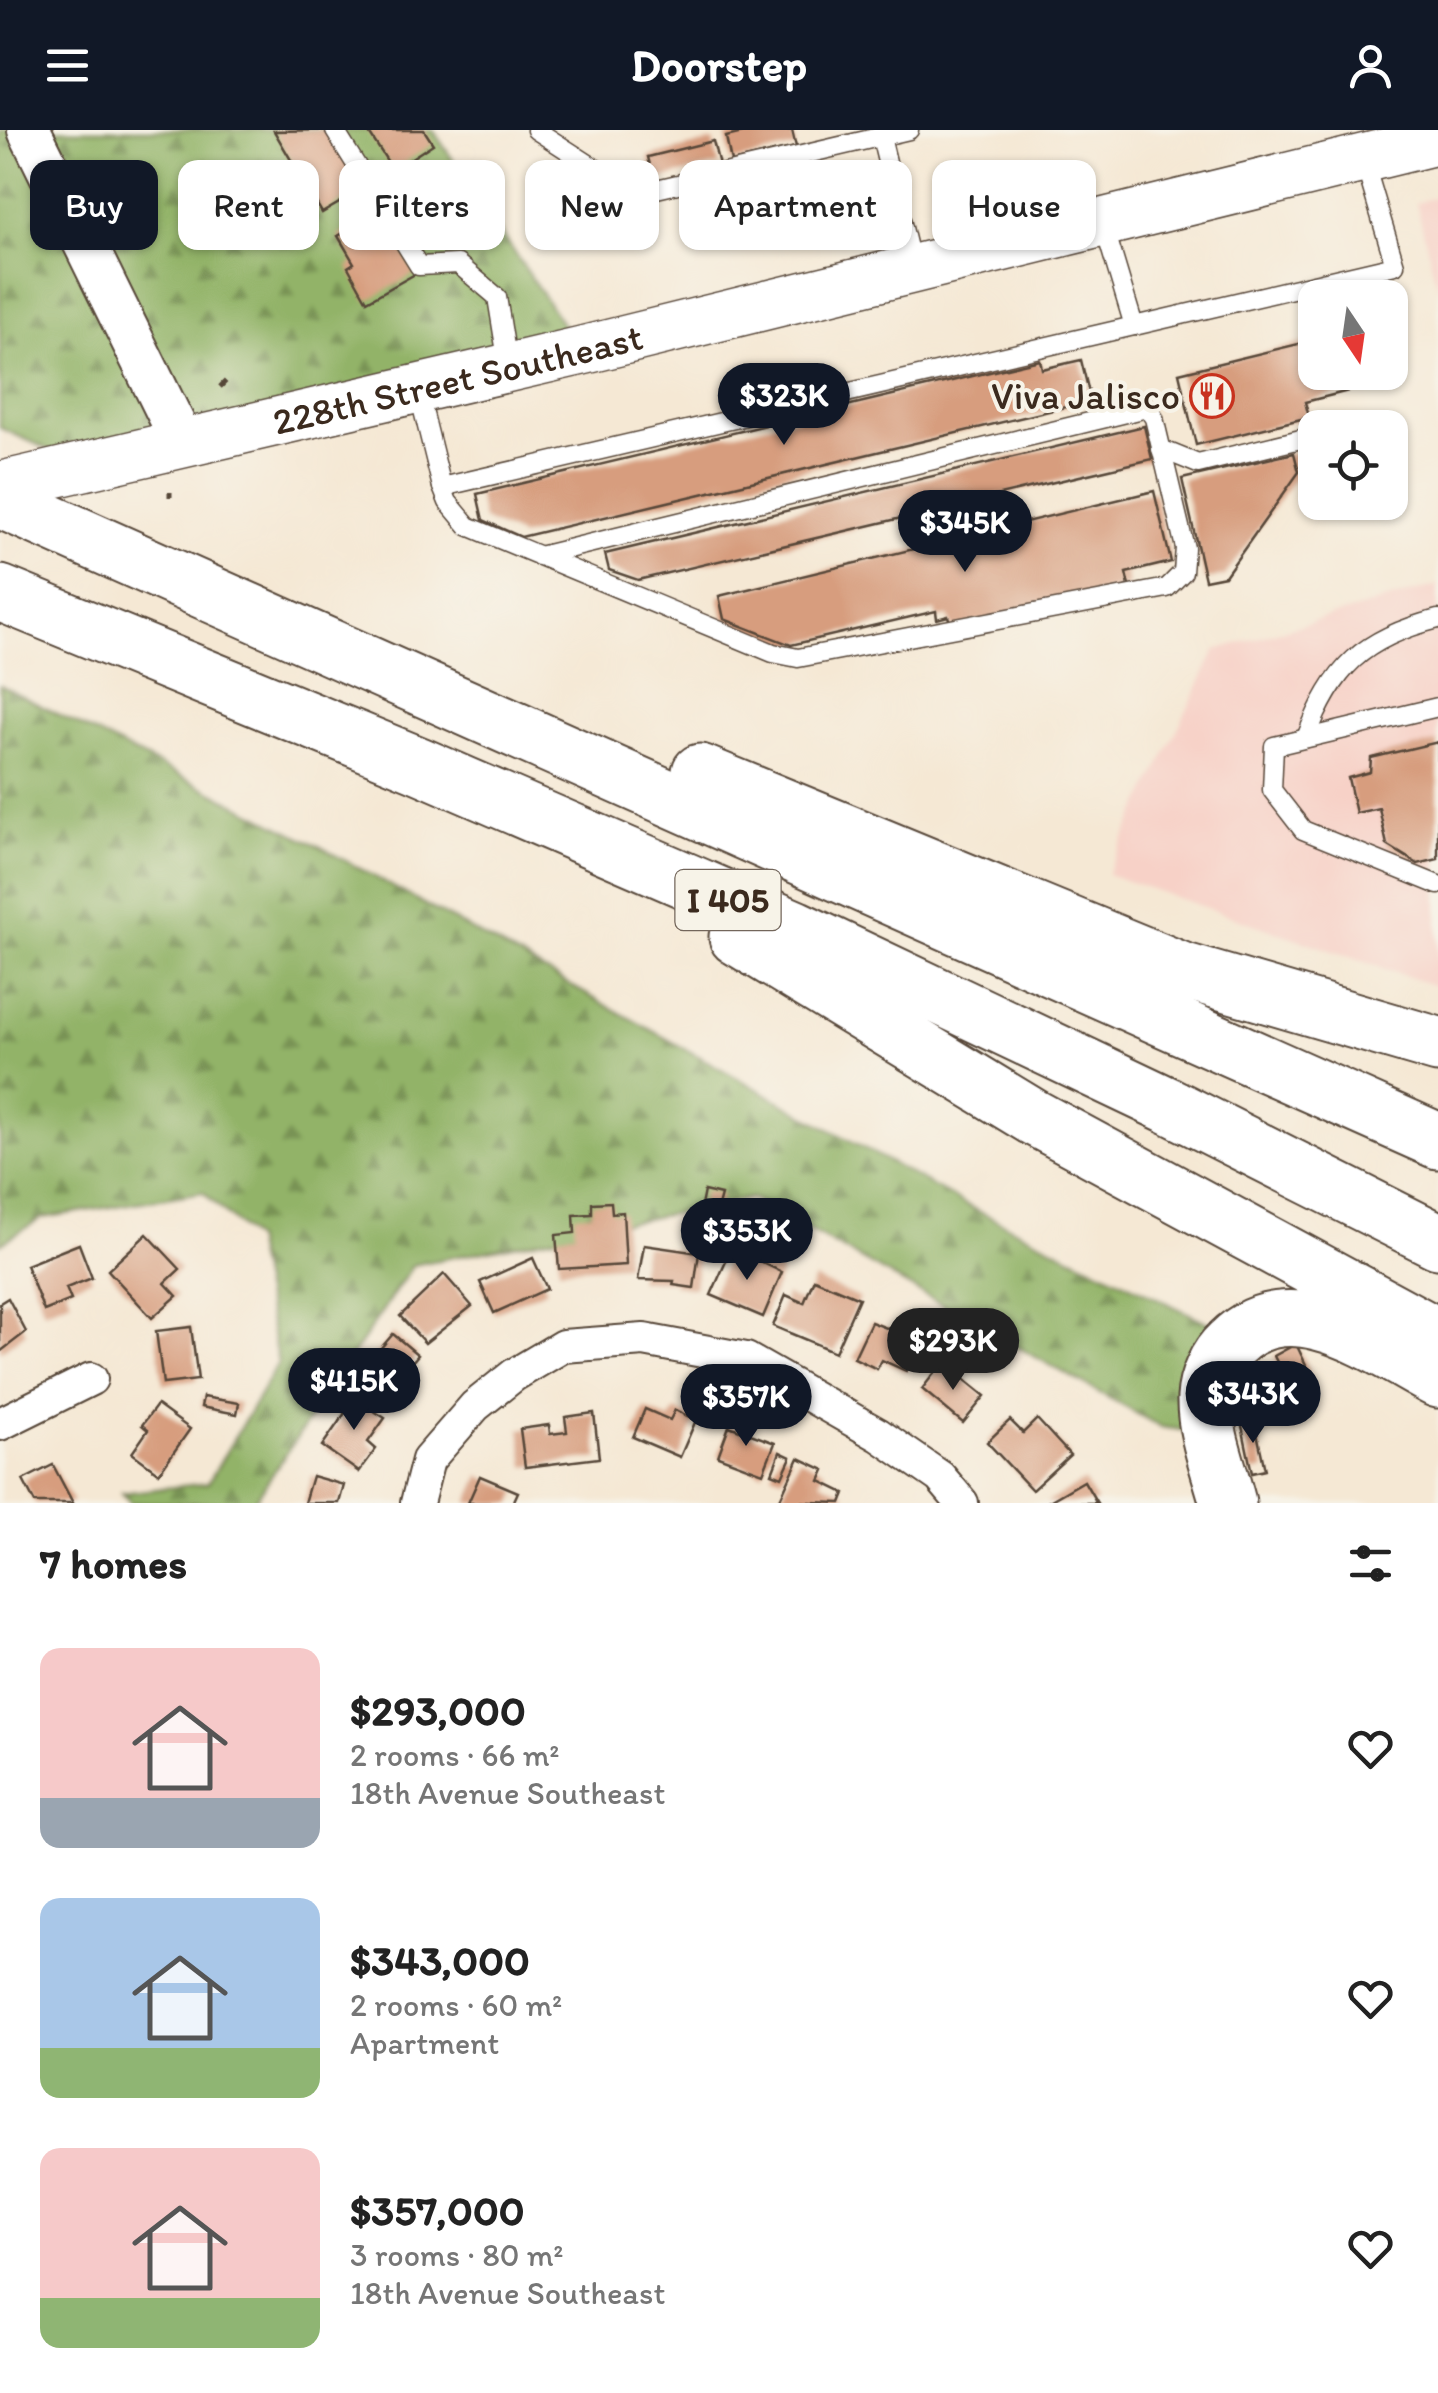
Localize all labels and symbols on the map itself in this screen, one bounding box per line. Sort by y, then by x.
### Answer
north arrow [1298,280,1408,390]
street label: 228th Street Southeast [268,313,647,445]
pin: $323K [714,363,854,448]
place label: Viva Jalisco [991,373,1180,419]
restaurant icon: Viva Jalisco [1189,373,1235,419]
pin: $345K [895,490,1035,575]
road number: I 405 [676,870,780,930]
pin: $353K [677,1198,817,1283]
pin: $293K [883,1308,1023,1393]
pin: $415K [284,1348,424,1433]
pin: $343K [1183,1361,1323,1446]
pin: $357K [676,1364,816,1449]

